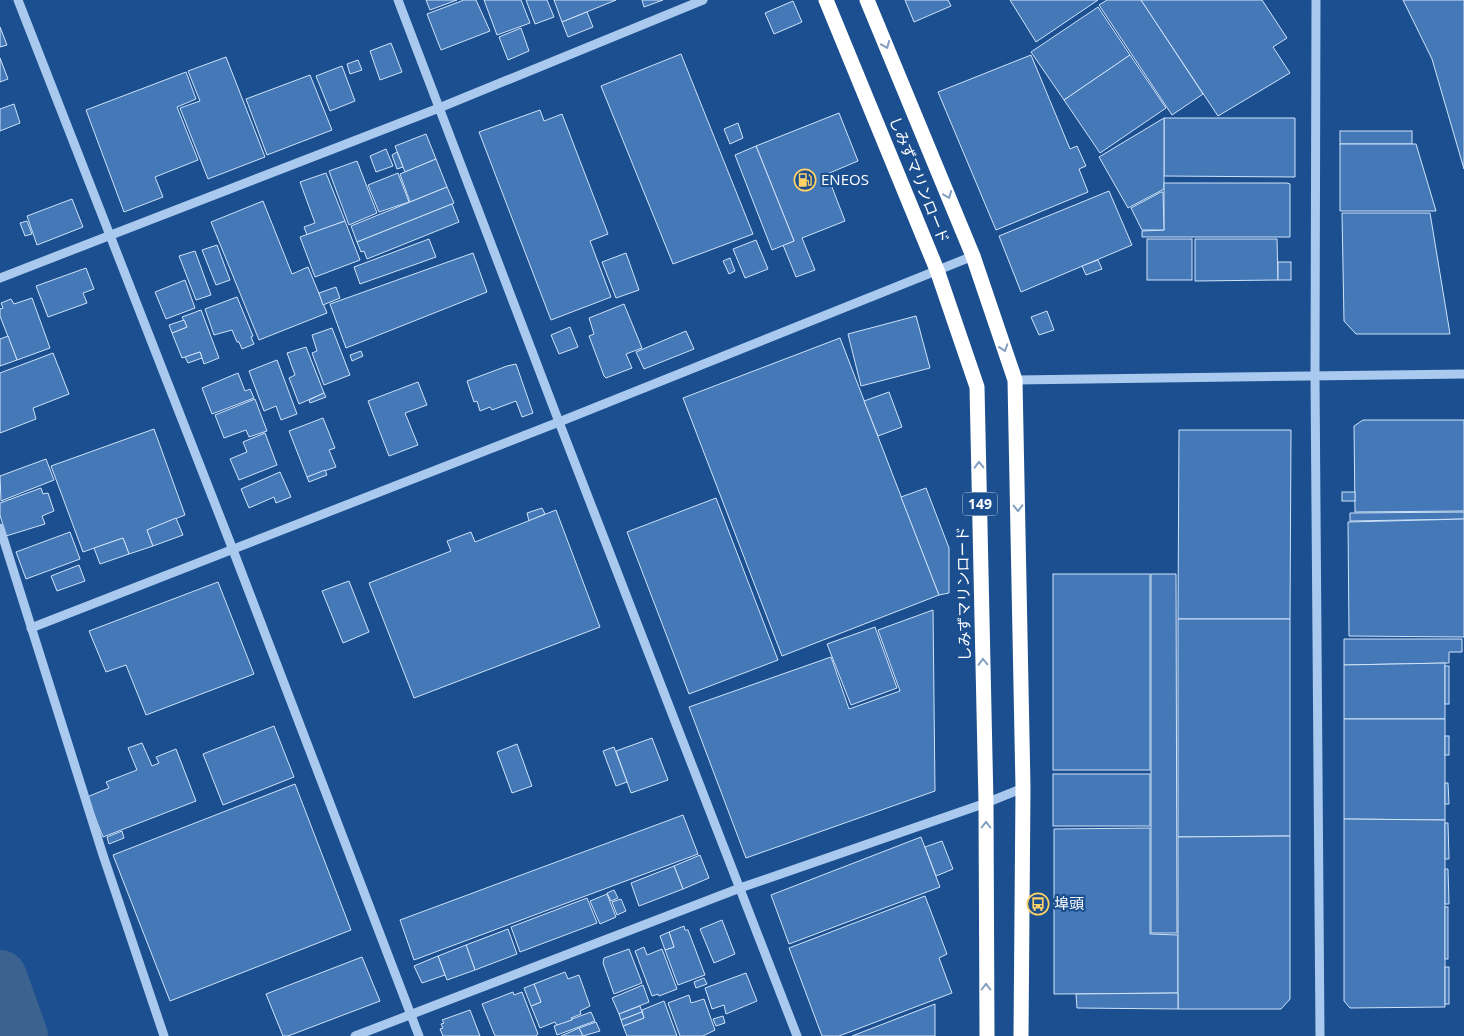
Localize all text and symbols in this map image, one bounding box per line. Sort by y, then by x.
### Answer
one-way arrow [880,40,890,49]
street label: しみずマリンロード [885,113,954,246]
fuel station icon: ENEOS [793,168,817,192]
place label: ENEOS [821,169,869,189]
one-way arrow [942,191,952,199]
one-way arrow [998,343,1008,351]
one-way arrow [974,461,984,468]
road number: 149 [962,492,998,516]
one-way arrow [1012,505,1023,513]
street label: しみずマリンロード [952,526,974,662]
one-way arrow [978,658,988,666]
one-way arrow [981,821,991,828]
bus stop icon: 埠頭 [1026,892,1050,916]
place label: 埠頭 [1054,893,1084,913]
one-way arrow [981,983,991,991]

